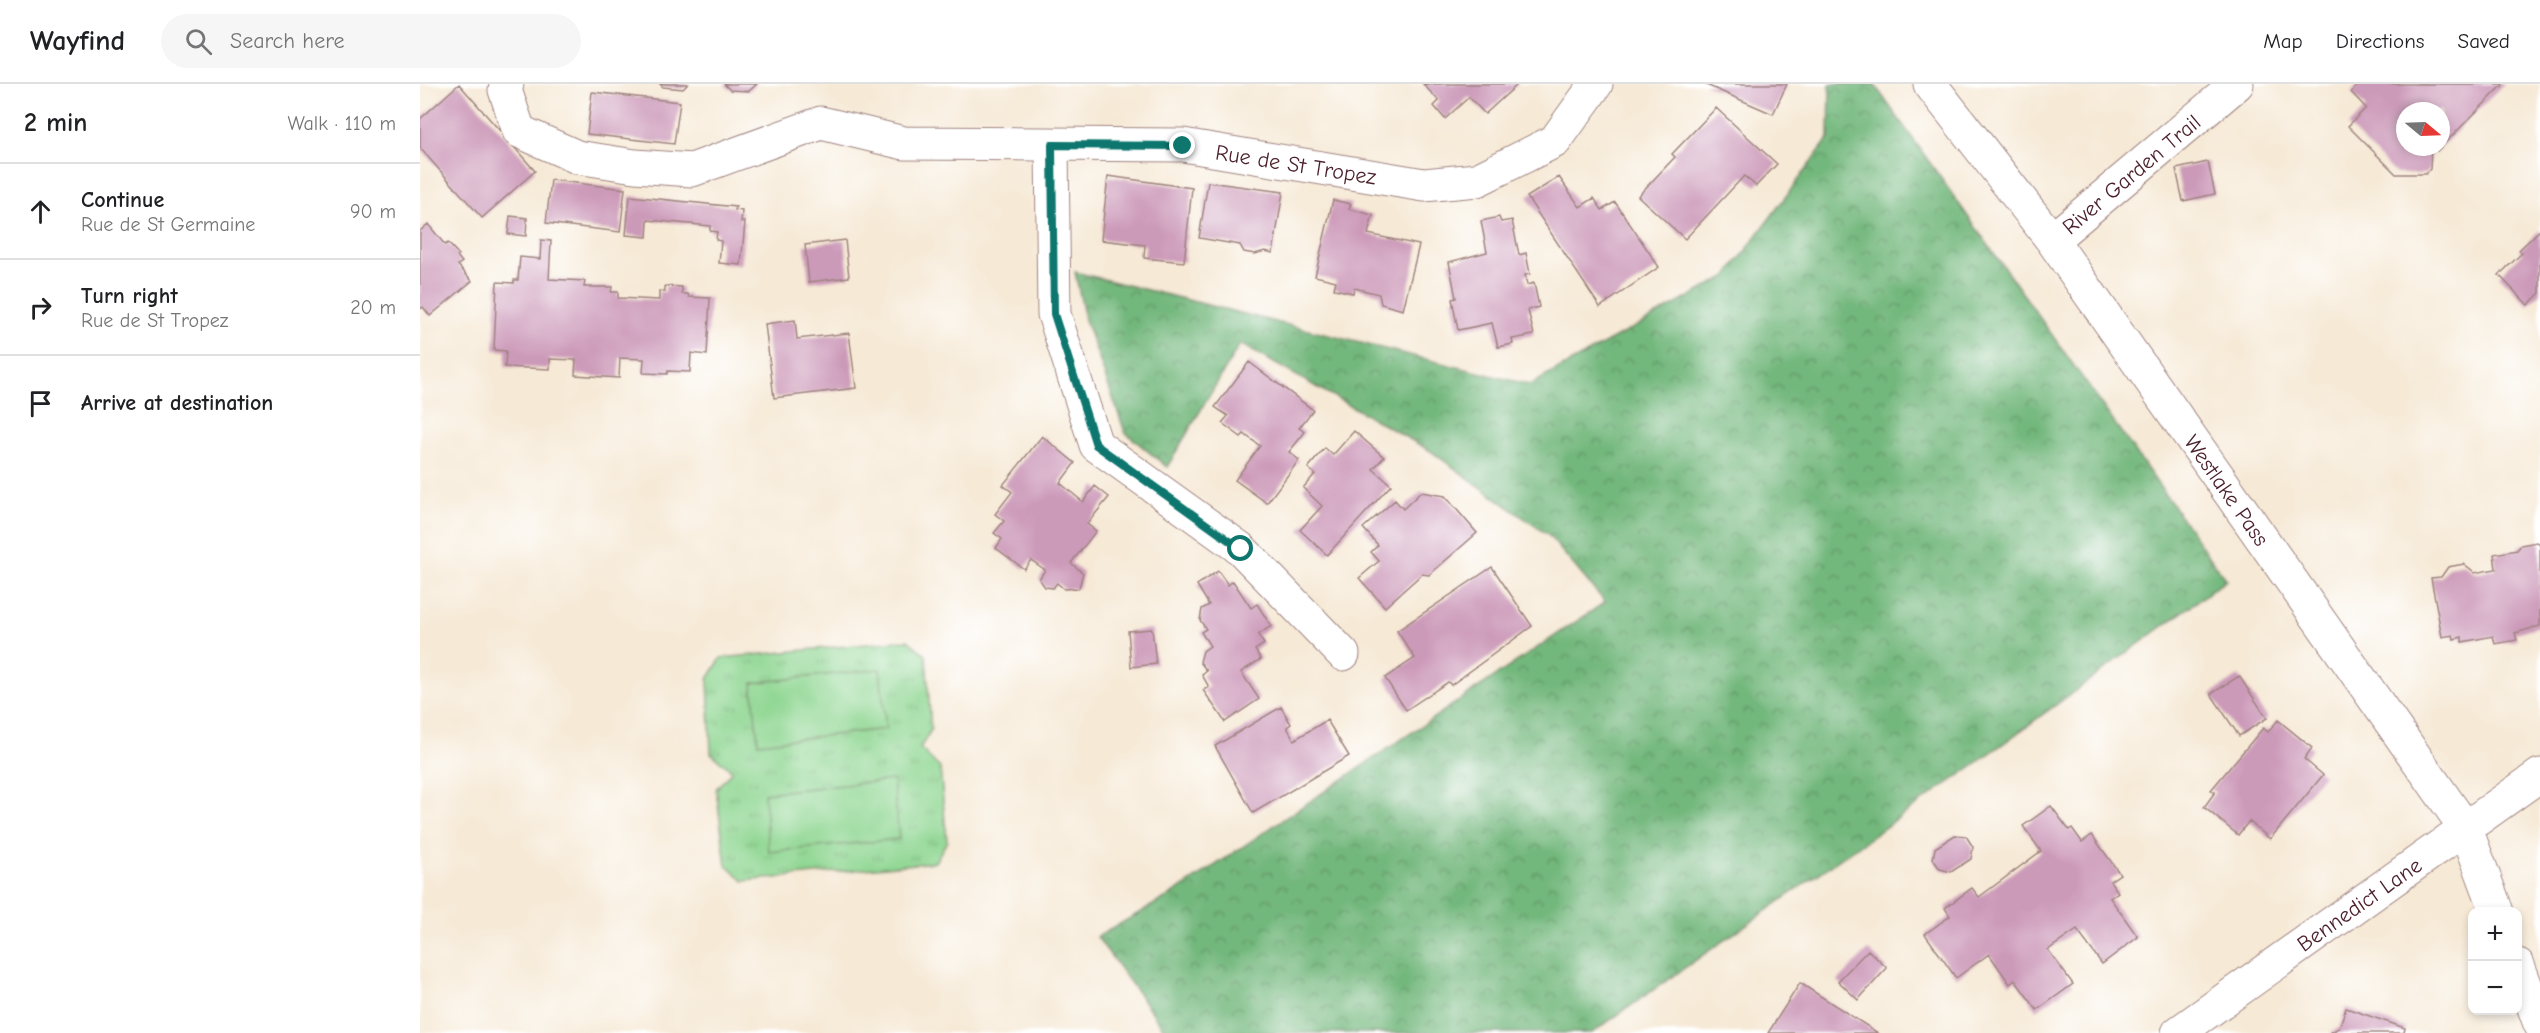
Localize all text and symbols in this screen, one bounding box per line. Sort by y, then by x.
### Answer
search box [161,14,581,68]
text: Wayfind [30,25,125,57]
icon: search [182,25,215,58]
text: Search here [230,28,345,54]
text: Map [2263,29,2303,53]
text: Directions [2336,29,2425,53]
text: Saved [2458,29,2510,53]
north arrow [2396,102,2450,156]
text: 2 min [24,108,87,138]
street label: River Garden Trail [2057,109,2206,240]
text: Walk · 110 m [288,112,396,135]
route end [1169,132,1195,158]
street label: Rue de St Tropez [1214,139,1378,191]
text: Continue [81,187,164,213]
icon: ahead [24,195,57,228]
text: 90 m [350,200,396,223]
text: Rue de St Germaine [81,213,255,236]
text: Turn right [81,283,178,309]
icon: right [24,291,57,324]
text: 20 m [350,296,396,319]
text: Rue de St Tropez [81,309,229,332]
icon: arrive [24,387,57,420]
text: Arrive at destination [81,390,273,416]
street label: Westlake Pass [2178,430,2274,551]
route start [1227,535,1253,561]
street label: Bennedict Lane [2292,852,2427,957]
map controls [2468,907,2522,1015]
button: + [2468,907,2522,961]
button: − [2468,961,2522,1015]

